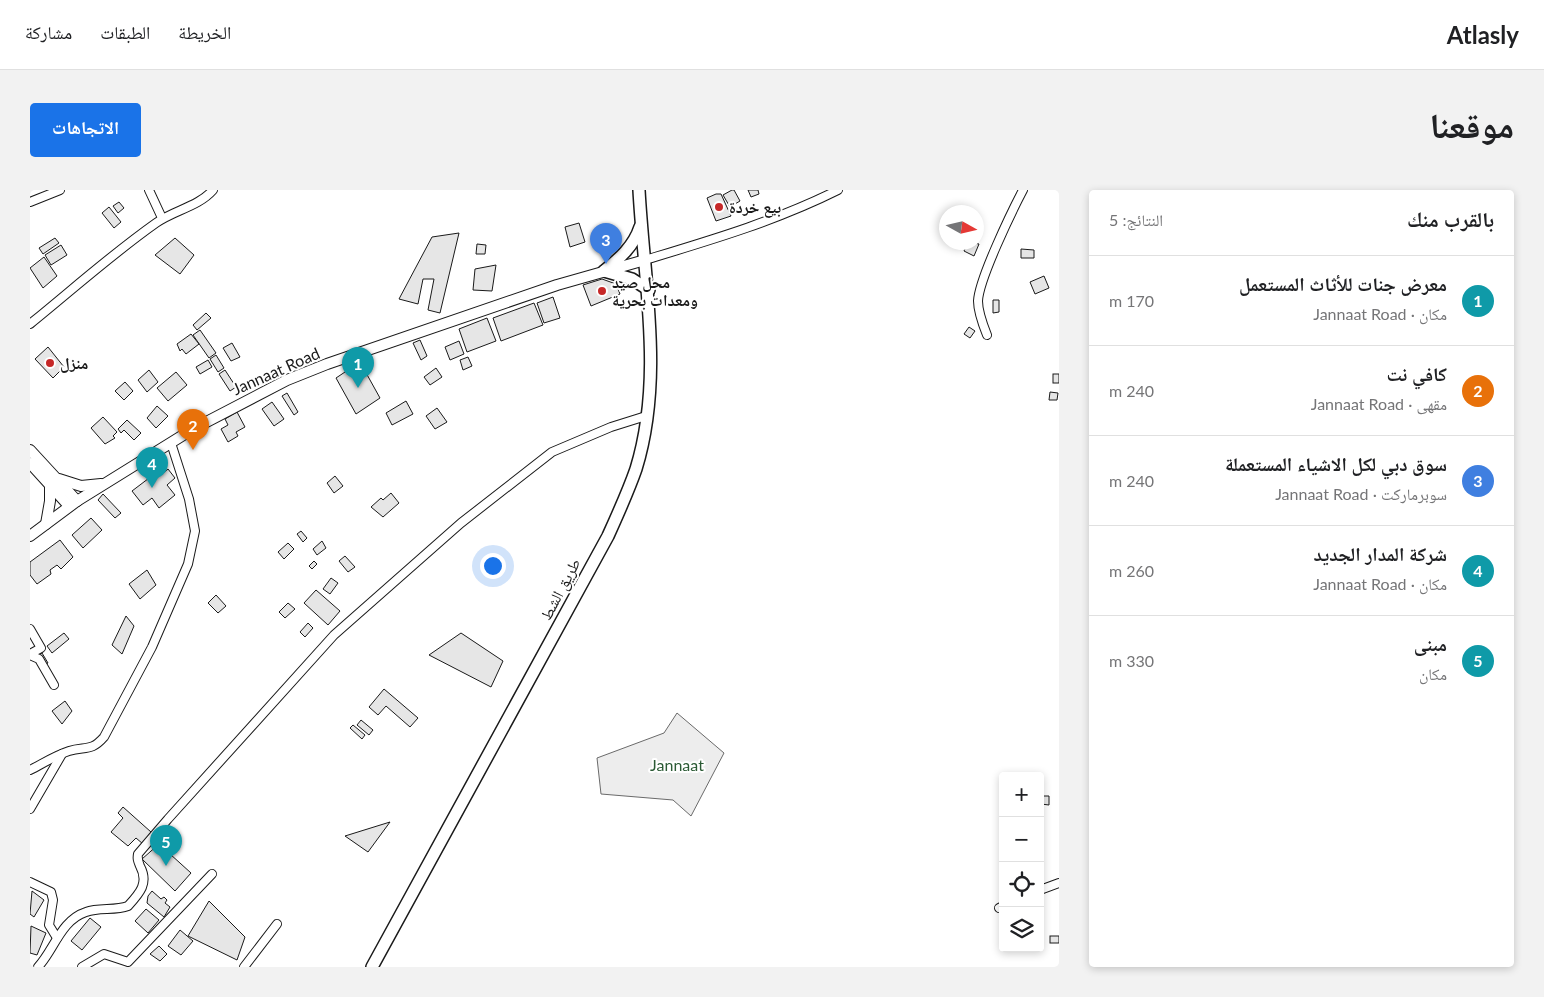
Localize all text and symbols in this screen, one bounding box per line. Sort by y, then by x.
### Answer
text: Atlasly [1447,20,1519,49]
text: مشاركة [25,21,72,43]
text: الطبقات [100,21,150,43]
text: الخريطة [178,21,231,43]
button: الاتجاهات [30,103,141,157]
text: موقعنا [1429,103,1514,145]
place label: بيع خردة [729,197,781,218]
marker: بيع خردة [713,201,725,213]
north arrow [939,205,984,250]
text: بالقرب منك [1407,206,1494,231]
text: النتائج: 5 [1109,210,1163,229]
pin: 3 [590,223,622,264]
place label: محل صيد ومعدات بحرية [612,272,698,310]
text: معرض جنات للأثاث المستعمل [1239,272,1447,295]
marker: محل صيد ومعدات بحرية [596,285,608,297]
text: 170 m [1109,291,1154,310]
text: 1 [1473,291,1483,310]
text: مكان · Jannaat Road [1313,304,1447,323]
street label: Jannaat Road [229,343,322,398]
pin: 1 [342,347,374,388]
place label: منزل [60,353,88,373]
marker: منزل [44,357,56,369]
text: كافي نت [1387,362,1447,385]
text: 240 m [1109,381,1154,400]
text: 2 [1473,381,1483,400]
text: مقهى · Jannaat Road [1311,394,1447,413]
pin: 2 [177,409,209,450]
pin: 4 [136,447,168,488]
text: سوق دبي لكل الاشياء المستعملة [1225,452,1447,475]
text: 240 m [1109,471,1154,490]
text: 3 [1473,471,1483,490]
text: سوبرماركت · Jannaat Road [1275,484,1447,503]
text: شركة المدار الجديد [1314,542,1447,565]
your location [480,553,506,579]
street label: طريق الشط [535,555,585,624]
text: 260 m [1109,561,1154,580]
text: 4 [1473,561,1483,580]
text: مكان · Jannaat Road [1313,574,1447,593]
text: مبنى [1414,632,1447,655]
text: 330 m [1109,651,1154,670]
text: 5 [1473,651,1483,670]
text: مكان [1419,664,1447,683]
park label: Jannaat [650,755,704,774]
map controls [999,772,1044,952]
button: + [999,772,1044,817]
button: − [999,817,1044,862]
pin: 5 [150,825,182,866]
button: locate [999,862,1044,907]
button: layers [999,907,1044,952]

